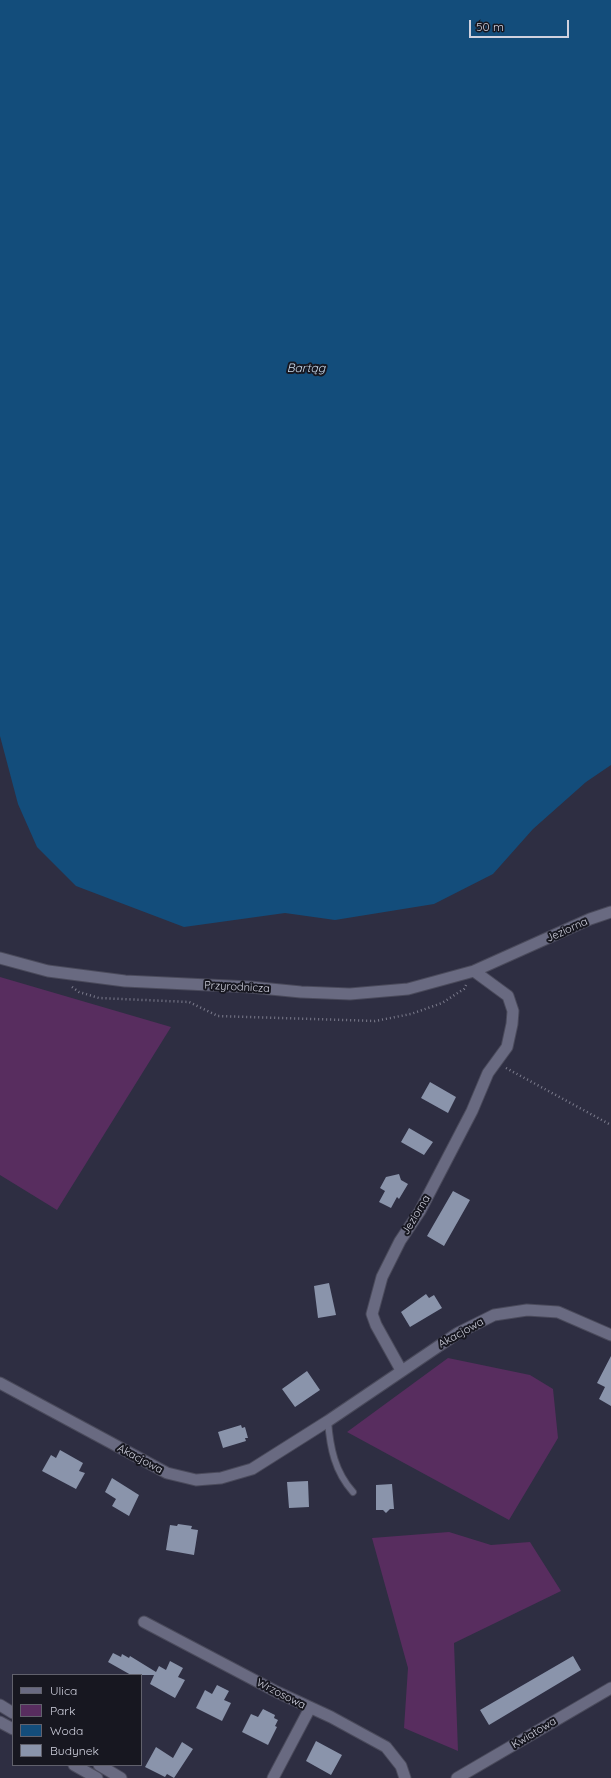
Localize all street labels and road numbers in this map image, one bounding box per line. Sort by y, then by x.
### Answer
street label: Jeziorna [544,915,590,945]
street label: Przyrodnicza [204,979,270,995]
street label: Jeziorna [399,1193,433,1237]
street label: Akacjowa [436,1315,486,1351]
street label: Akacjowa [115,1441,165,1477]
street label: Wrzosowa [254,1676,308,1712]
street label: Kwiatowa [509,1715,559,1751]

